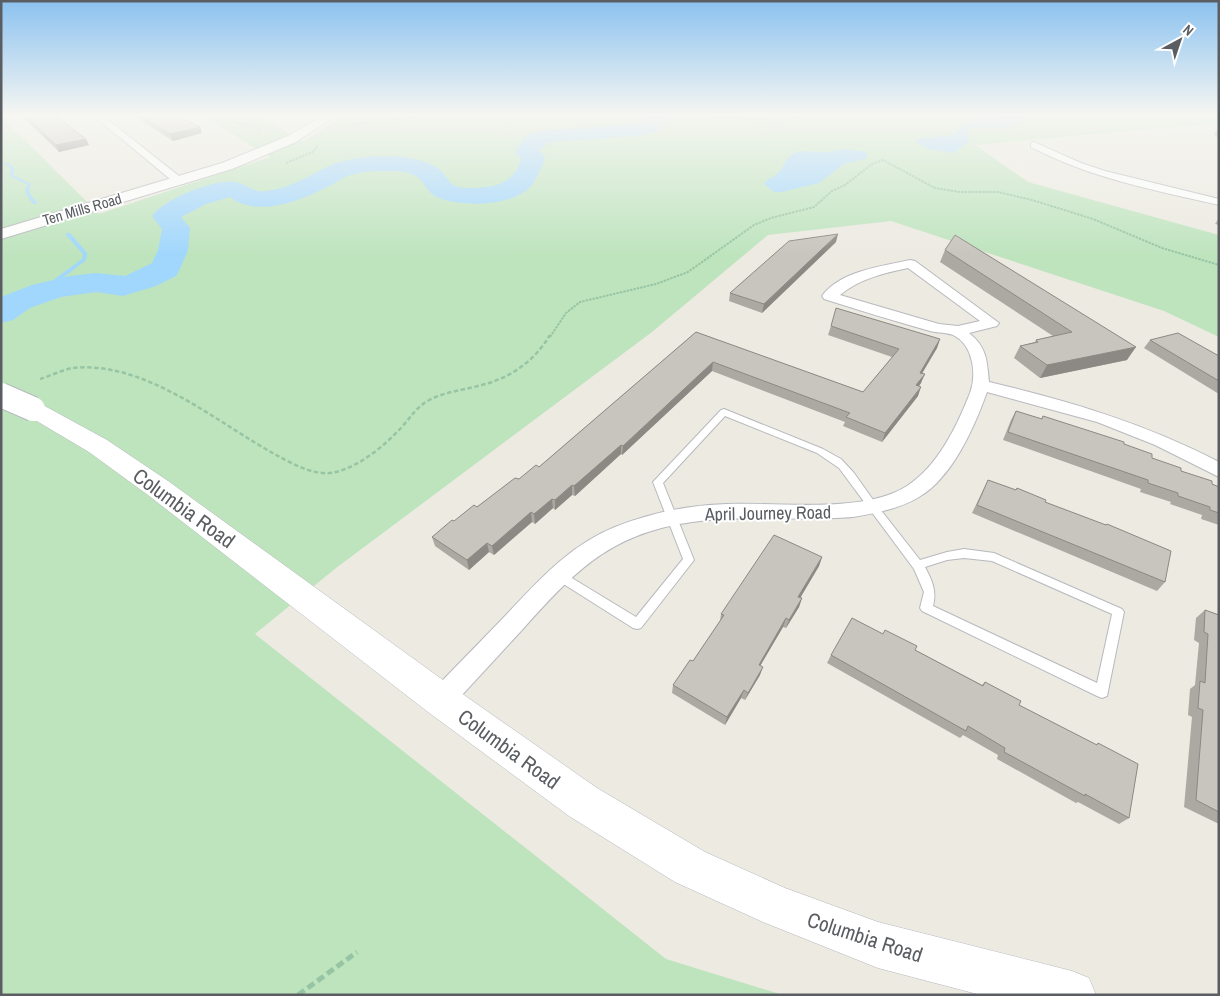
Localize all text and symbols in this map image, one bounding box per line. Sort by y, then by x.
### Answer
north arrow [1155,15,1205,65]
text: N [1179,20,1197,40]
street label: Ten Mills Road [40,188,124,230]
street label: Columbia Road [127,461,241,555]
street label: April Journey Road [704,499,831,527]
street label: Columbia Road [452,702,566,796]
street label: Columbia Road [804,905,926,969]

